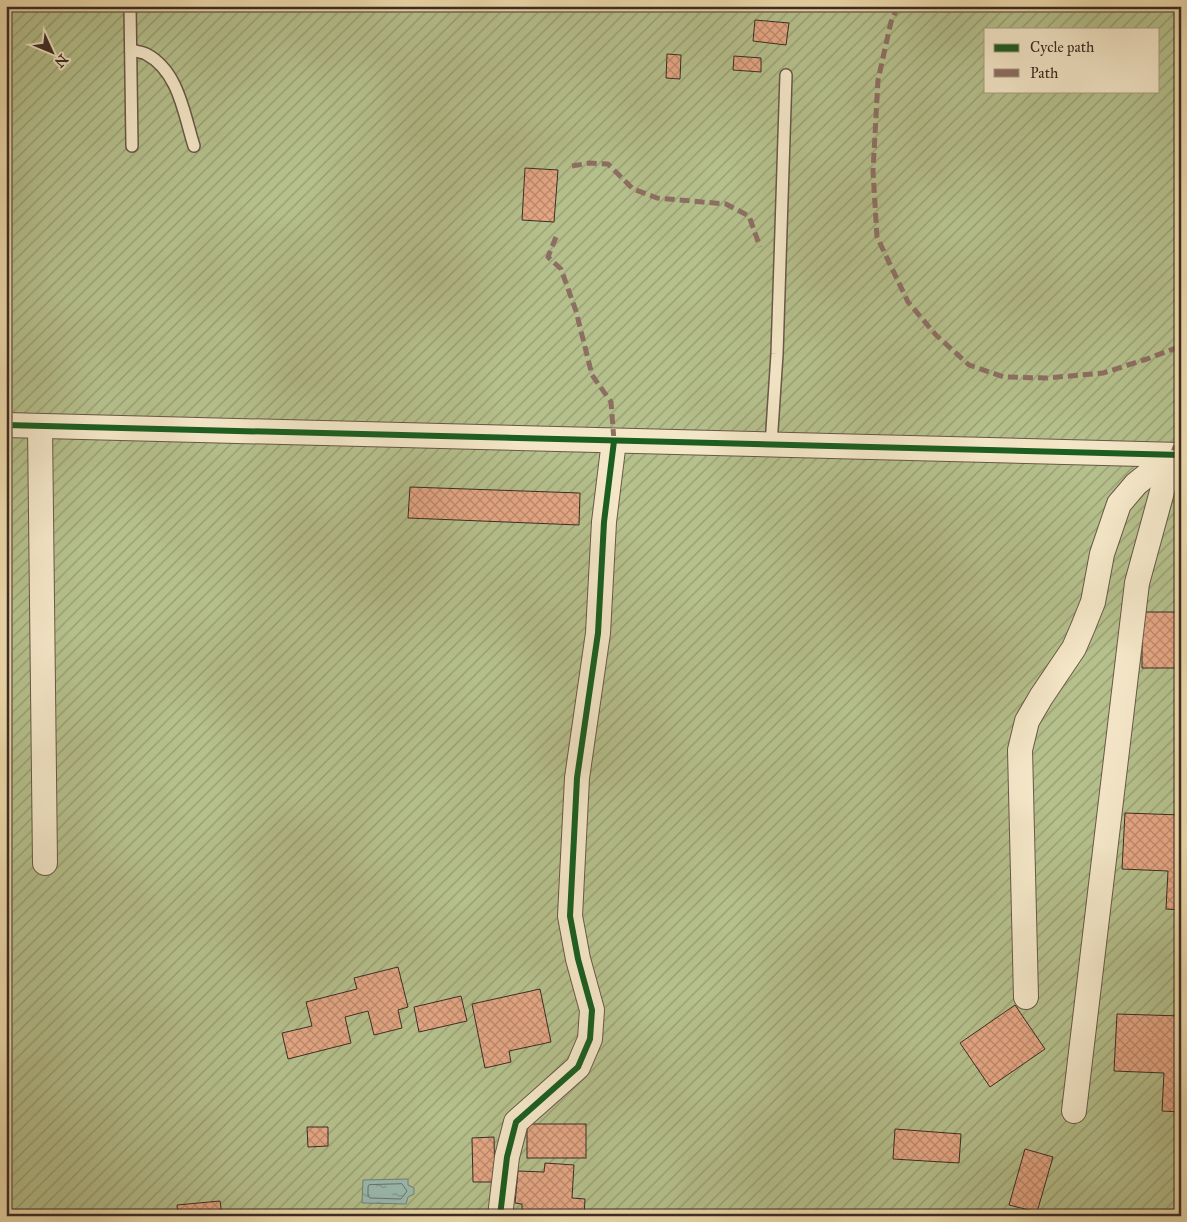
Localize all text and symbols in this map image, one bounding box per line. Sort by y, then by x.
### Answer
north arrow [28,28,78,78]
legend [984,28,1160,92]
text: Cycle path [1030,38,1095,56]
text: N [51,51,71,71]
text: Path [1030,64,1059,82]

